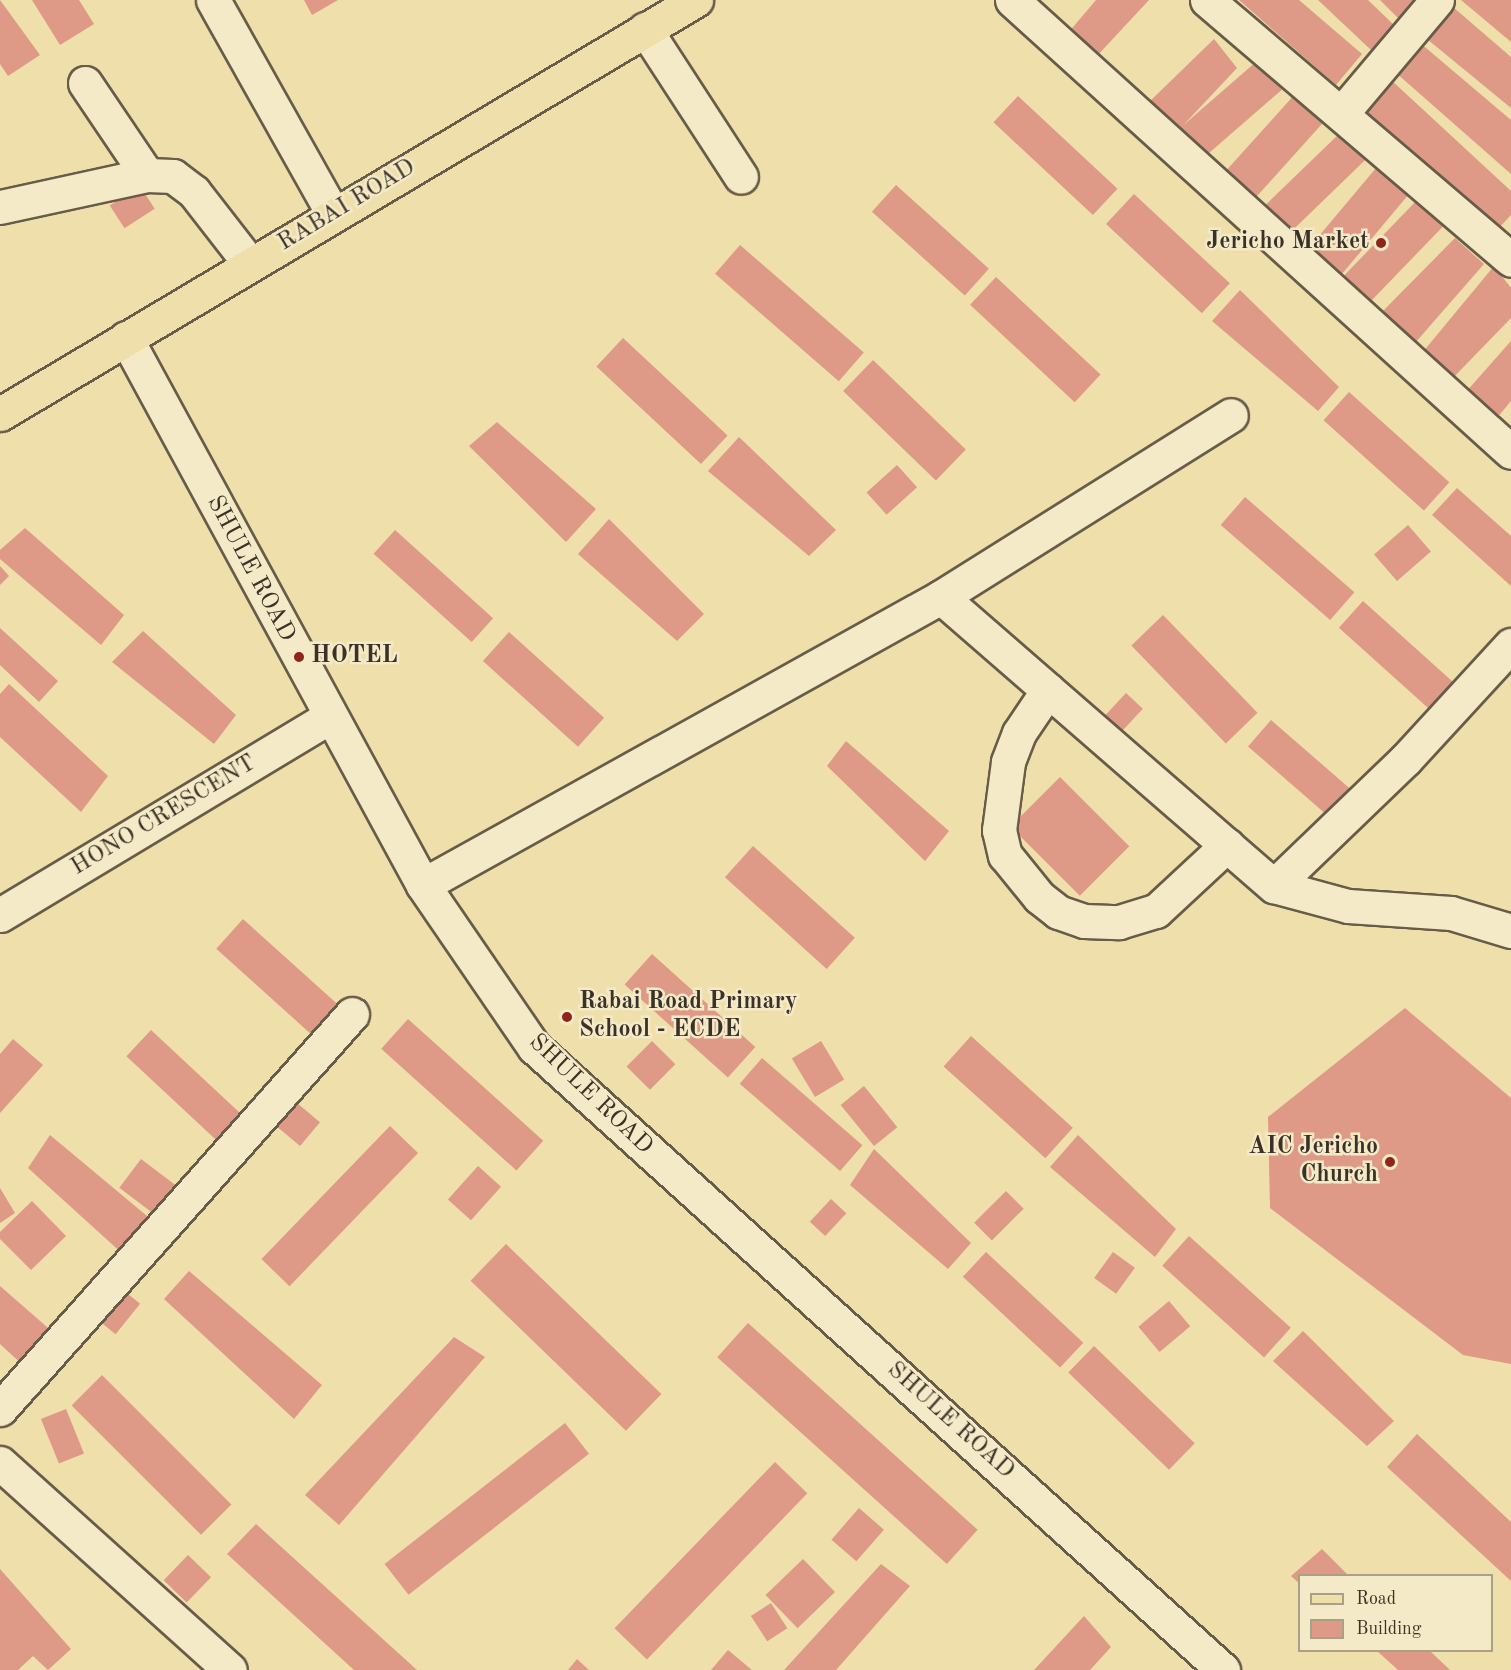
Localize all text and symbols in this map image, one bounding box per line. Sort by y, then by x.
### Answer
street label: RABAI ROAD [273,154,421,258]
place label: Jericho Market [1206,229,1369,257]
marker: Jericho Market [1374,236,1388,250]
street label: SHULE ROAD [199,491,301,647]
place label: HOTEL [311,643,398,671]
marker: HOTEL [292,650,306,664]
street label: HONO CRESCENT [66,749,262,883]
place label: Rabai Road Primary School - ECDE [579,989,798,1045]
marker: Rabai Road Primary School - ECDE [560,1010,574,1024]
street label: SHULE ROAD [522,1029,658,1161]
place label: AIC Jericho Church [1248,1134,1378,1190]
marker: AIC Jericho Church [1383,1155,1397,1169]
street label: SHULE ROAD [880,1356,1020,1486]
legend [1298,1574,1493,1652]
text: Road [1356,1590,1396,1608]
text: Building [1356,1620,1421,1638]

